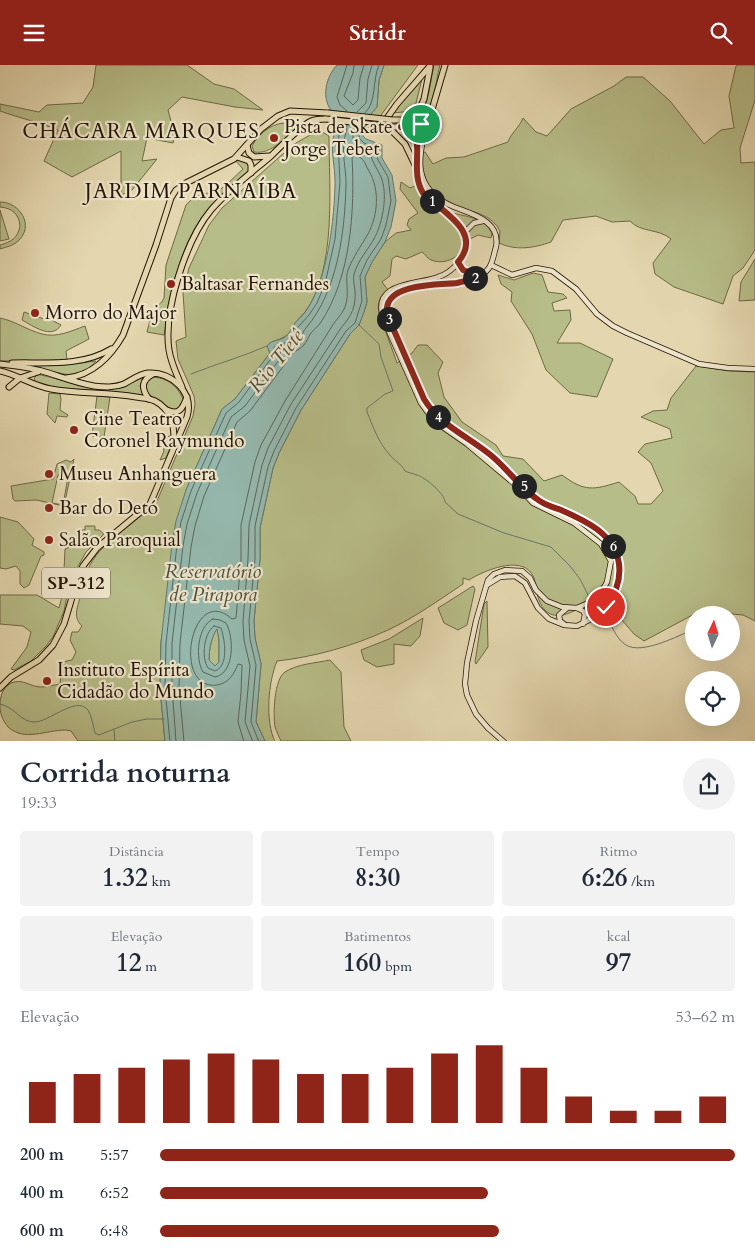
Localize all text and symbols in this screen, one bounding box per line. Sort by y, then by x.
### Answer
text: Stridr [349,18,406,48]
icon: menu [20,19,48,47]
icon: search [707,19,735,47]
pin [400,103,442,145]
icon: arrive [407,110,435,138]
place label: Pista de Skate Jorge Tebet [281,114,393,162]
district label: CHÁCARA MARQUES [22,117,260,146]
marker: Pista de Skate Jorge Tebet [268,132,280,144]
district label: JARDIM PARNAÍBA [82,177,297,206]
pin: 1 [420,189,444,213]
text: 1 [429,192,436,211]
pin: 2 [462,265,488,291]
text: 2 [472,269,479,288]
place label: Baltasar Fernandes [181,271,329,297]
marker: Baltasar Fernandes [165,278,177,290]
place label: Morro do Major [45,300,177,326]
marker: Morro do Major [29,307,41,319]
pin: 3 [376,307,402,331]
text: 3 [386,310,393,329]
water label: Rio Tietê [242,323,310,398]
pin: 4 [426,405,450,429]
place label: Cine Teatro Coronel Raymundo [84,406,244,454]
text: 4 [435,408,442,427]
marker: Cine Teatro Coronel Raymundo [68,424,80,436]
place label: Museu Anhanguera [59,461,216,487]
marker: Museu Anhanguera [43,468,55,480]
pin: 5 [512,473,536,499]
text: 5 [521,477,528,496]
place label: Bar do Detó [59,495,158,521]
marker: Bar do Detó [43,502,55,514]
place label: Salão Paroquial [59,527,181,553]
pin: 6 [600,533,626,559]
marker: Salão Paroquial [43,534,55,546]
text: 6 [610,537,617,556]
water label: Reservatório de Pirapora [165,558,261,608]
road number: SP-312 [42,567,110,599]
pin [585,586,627,628]
icon: check [592,593,620,621]
north arrow [685,606,740,661]
map controls [685,606,740,726]
place label: Instituto Espírita Cidadão do Mundo [57,657,214,705]
button: locate [685,671,740,726]
marker: Instituto Espírita Cidadão do Mundo [41,675,53,687]
text: Corrida noturna [20,754,230,792]
button: share [683,758,735,810]
text: 19:33 [20,792,57,814]
text: Distância [109,842,164,861]
text: Tempo [356,842,399,861]
text: Ritmo [600,842,637,861]
text: 1.32 [102,861,148,895]
text: 8:30 [355,861,400,895]
text: 6:26 [582,861,628,895]
text: km [148,872,171,891]
text: /km [628,872,655,891]
text: Elevação [111,927,162,946]
text: Batimentos [344,927,411,946]
text: kcal [607,927,630,946]
text: 12 [116,946,142,980]
text: 160 [343,946,381,980]
text: 97 [606,946,631,980]
text: m [142,957,157,976]
text: bpm [381,957,412,976]
text: Elevação [20,1006,79,1028]
text: 53–62 m [676,1006,735,1028]
text: 200 m [20,1144,64,1166]
text: 5:57 [100,1144,129,1166]
text: 400 m [20,1182,64,1204]
text: 6:52 [100,1182,129,1204]
text: 600 m [20,1220,64,1242]
text: 6:48 [100,1220,129,1242]

